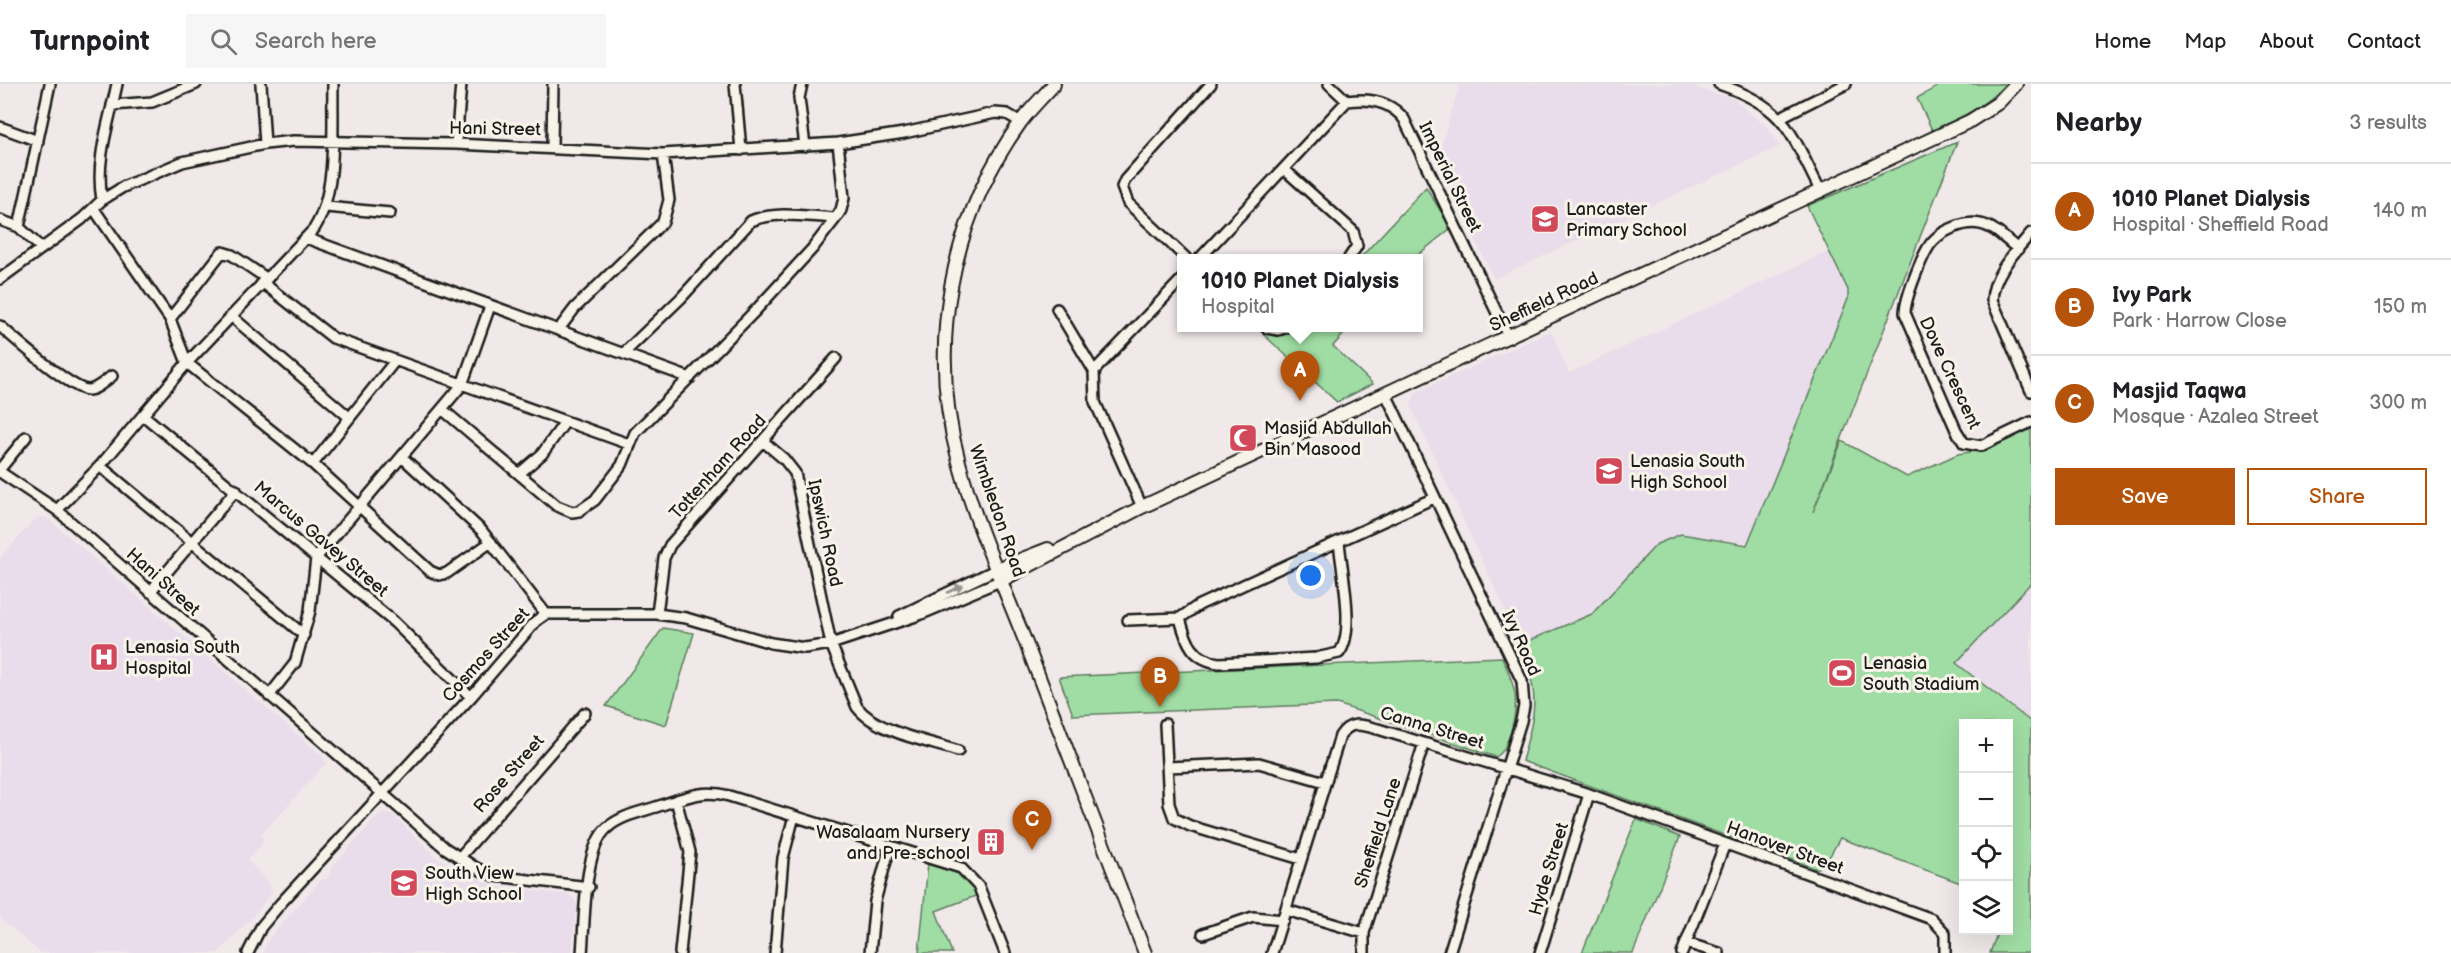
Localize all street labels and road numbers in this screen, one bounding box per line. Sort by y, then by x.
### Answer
street label: Hani Street [449,118,541,140]
street label: Imperial Street [1414,118,1486,236]
street label: Sheffield Road [1486,268,1602,336]
street label: Dove Crescent [1915,314,1985,433]
street label: Tottenham Road [665,410,771,524]
street label: Wimbledon Road [965,442,1029,580]
street label: Marcus Gavey Street [250,477,393,602]
street label: Ipswich Road [803,477,847,589]
street label: Hani Street [122,544,204,621]
street label: Cosmos Street [438,603,534,707]
street label: Ivy Road [1497,607,1545,679]
street label: Canna Street [1378,702,1487,754]
street label: Rose Street [469,730,549,817]
street label: Sheffield Lane [1350,775,1406,891]
street label: Hanover Street [1724,817,1847,879]
street label: Hyde Street [1525,820,1573,918]

